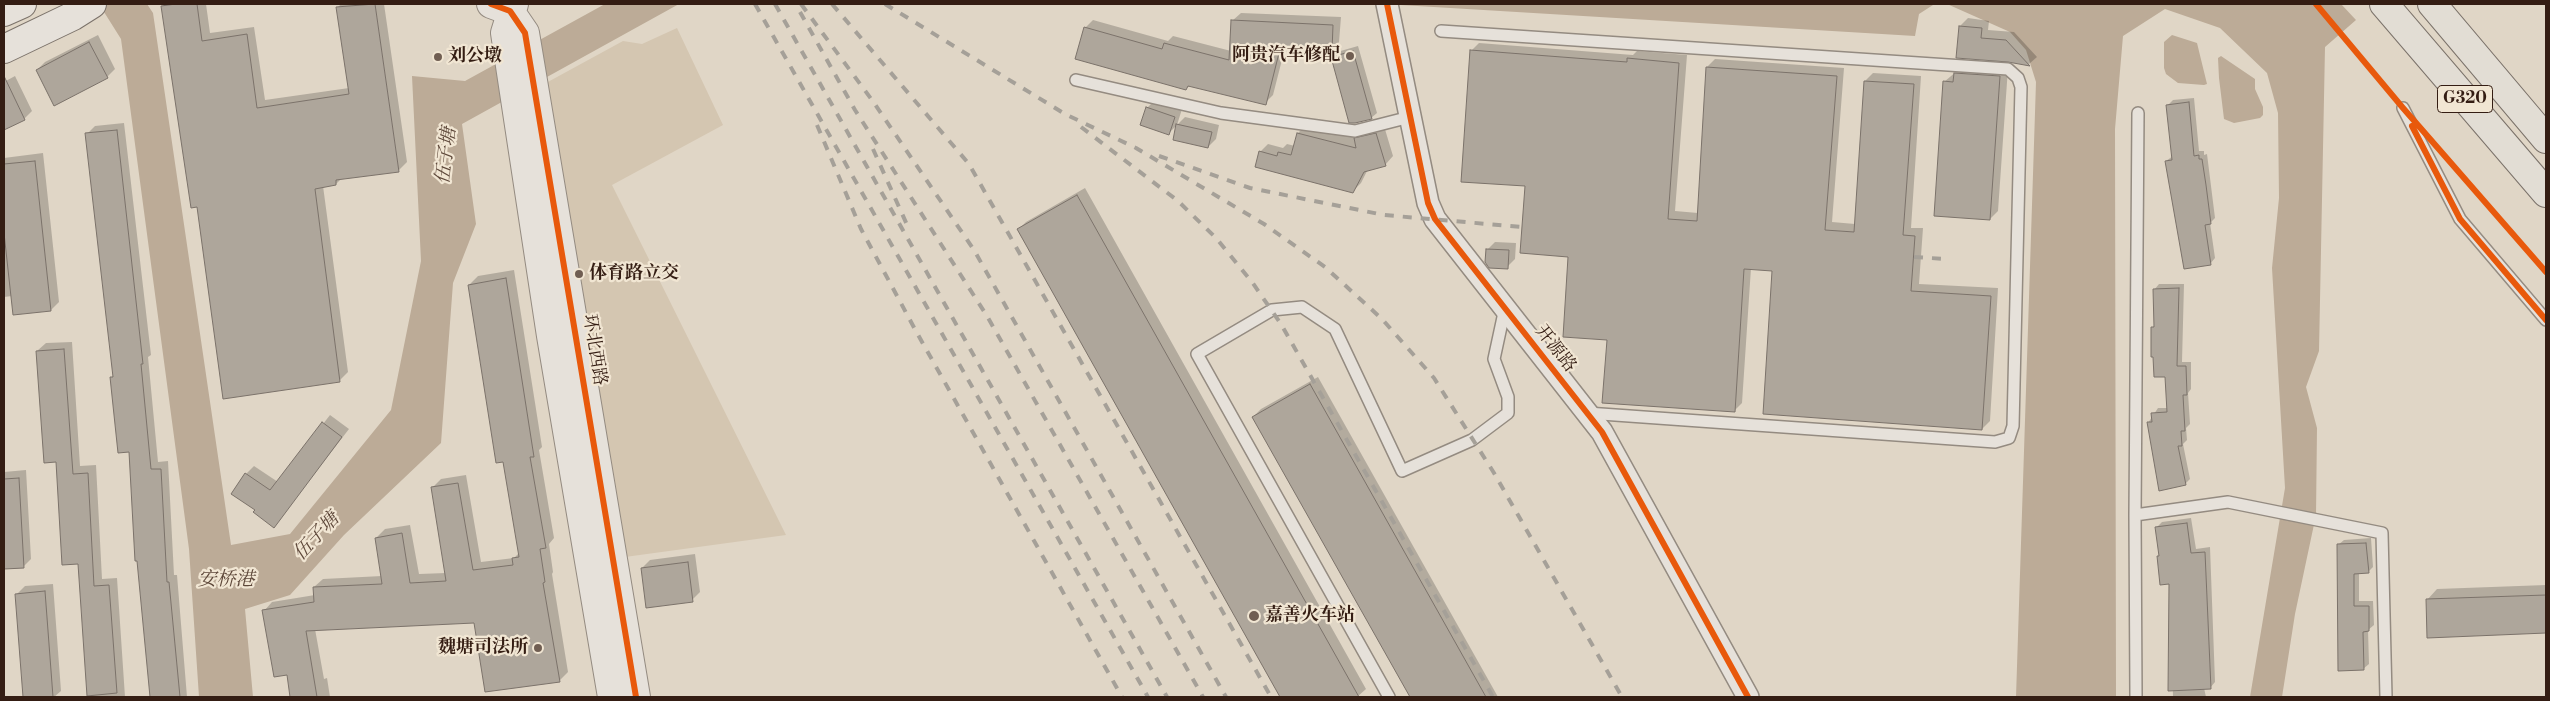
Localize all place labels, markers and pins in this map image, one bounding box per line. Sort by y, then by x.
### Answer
place label: 阿贵汽车修配 [1232,45,1340,67]
place label: 刘公墩 [448,46,502,68]
marker: 阿贵汽车修配 [1344,50,1356,62]
marker: 刘公墩 [432,51,444,63]
place label: 体育路立交 [589,263,679,285]
marker: 体育路立交 [573,268,585,280]
place label: 嘉善火车站 [1265,605,1355,627]
marker: 嘉善火车站 [1247,609,1261,623]
place label: 魏塘司法所 [438,637,528,659]
marker: 魏塘司法所 [532,642,544,654]

